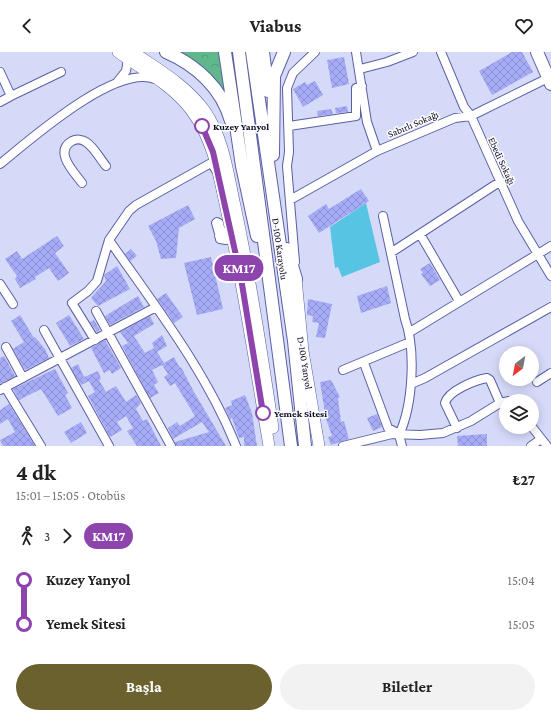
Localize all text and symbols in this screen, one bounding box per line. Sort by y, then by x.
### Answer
icon: back [16,15,38,37]
icon: heart [513,15,535,37]
text: Viabus [250,16,301,36]
street label: Sabırlı Sokağı [386,108,440,140]
marker: Kuzey Yanyol [194,118,210,134]
place label: Kuzey Yanyol [213,121,269,132]
street label: Ebedi Sokağı [486,136,518,187]
street label: D-100 Karayolu [270,217,290,281]
line badge: KM17 [211,255,267,281]
text: KM17 [222,260,256,276]
street label: D-100 Yanyol [295,336,315,391]
north arrow [499,346,539,386]
map controls [499,346,539,434]
button: layers [499,394,539,434]
marker: Yemek Sitesi [255,405,271,421]
place label: Yemek Sitesi [274,408,327,419]
text: 4 dk [16,460,56,485]
text: ₺27 [513,472,535,488]
text: 15:01 – 15:05 · Otobüs [16,488,125,503]
icon: walk [16,525,38,547]
icon: forward [56,525,78,547]
text: KM17 [92,528,125,544]
text: 3 [44,529,50,544]
text: Kuzey Yanyol [46,572,130,588]
text: 15:04 [508,573,535,588]
text: Yemek Sitesi [46,616,126,632]
text: 15:05 [508,617,535,632]
button: Başla [16,664,272,710]
button: Biletler [280,664,535,710]

